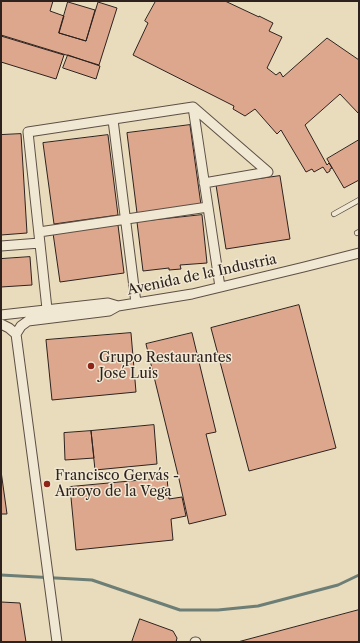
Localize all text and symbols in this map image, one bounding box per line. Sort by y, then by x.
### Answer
street label: Avenida de la Industria [126,251,278,299]
place label: Grupo Restaurantes José Luis [99,350,232,382]
marker: Grupo Restaurantes José Luis [86,361,96,371]
place label: Francisco Gervás - Arroyo de la Vega [55,468,179,500]
marker: Francisco Gervás - Arroyo de la Vega [42,479,52,489]

